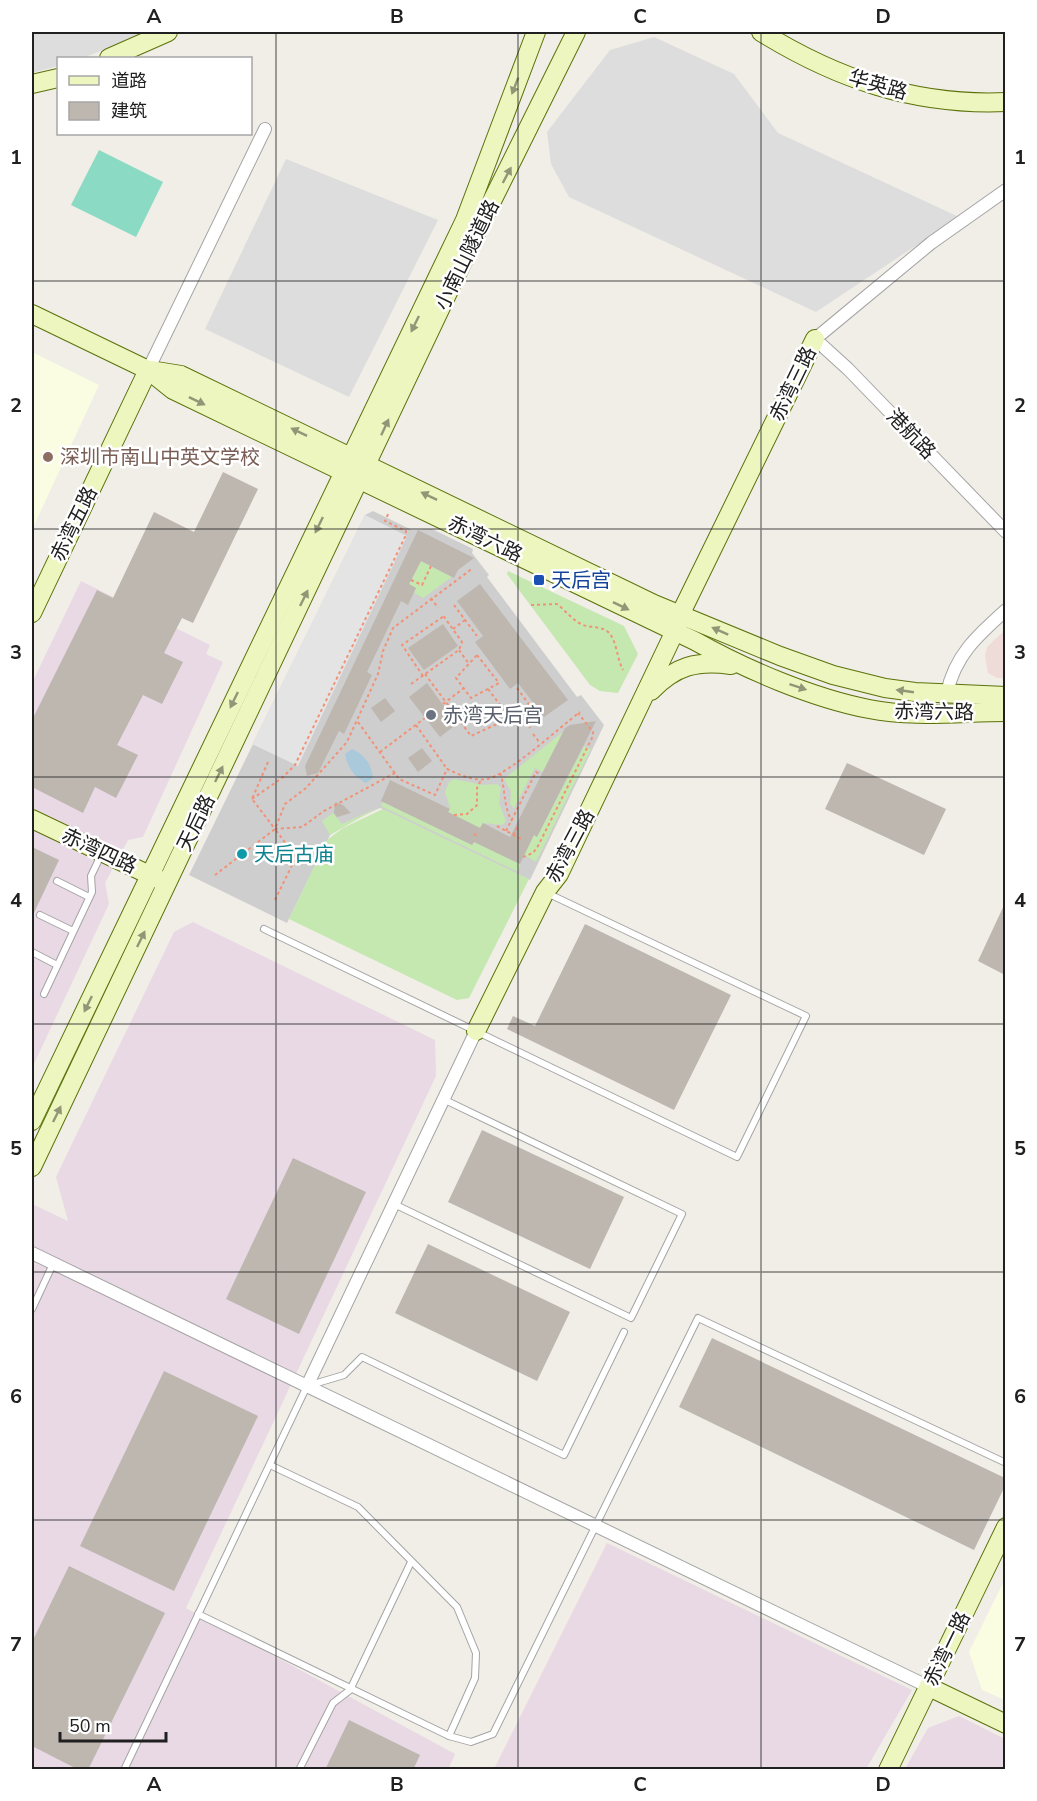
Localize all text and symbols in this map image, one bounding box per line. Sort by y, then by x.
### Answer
text: A [147,3,162,30]
text: B [390,3,404,30]
text: C [633,3,647,30]
text: D [875,3,891,30]
legend [57,57,252,135]
street label: 华英路 [845,64,911,106]
text: 道路 [111,69,147,93]
one-way arrow [509,77,519,95]
text: 建筑 [111,99,147,123]
text: 1 [10,144,22,171]
text: 1 [1014,144,1026,171]
one-way arrow [502,167,511,184]
street label: 小南山隧道路 [429,195,505,315]
one-way arrow [410,315,420,332]
street label: 赤湾三路 [763,342,823,426]
text: 2 [10,392,22,419]
text: 2 [1014,392,1026,419]
one-way arrow [189,397,206,406]
street label: 港航路 [880,403,942,465]
one-way arrow [381,418,390,435]
one-way arrow [290,427,307,436]
place label: 深圳市南山中英文学校 [60,444,260,471]
marker: 深圳市南山中英文学校 [41,450,55,464]
street label: 赤湾五路 [44,482,104,566]
one-way arrow [421,491,438,500]
street label: 赤湾六路 [443,509,527,569]
one-way arrow [314,516,323,533]
place label: 天后宫 [551,567,611,594]
marker: 天后宫 [532,573,546,587]
one-way arrow [299,590,308,607]
one-way arrow [612,601,629,610]
one-way arrow [712,627,729,636]
text: 3 [10,639,22,666]
text: 3 [1014,639,1026,666]
one-way arrow [789,683,807,692]
one-way arrow [896,686,915,695]
one-way arrow [230,692,239,709]
street label: 赤湾六路 [894,698,974,726]
place label: 赤湾天后宫 [443,702,543,729]
marker: 赤湾天后宫 [424,708,438,722]
one-way arrow [214,765,224,783]
street label: 天后路 [171,790,221,856]
street label: 赤湾三路 [539,804,601,888]
street label: 赤湾四路 [57,822,141,880]
place label: 天后古庙 [254,841,334,868]
marker: 天后古庙 [235,847,249,861]
text: 4 [10,887,22,914]
text: 4 [1014,887,1026,914]
one-way arrow [136,930,145,947]
one-way arrow [84,995,93,1012]
one-way arrow [52,1106,61,1123]
text: 5 [10,1135,22,1162]
text: 5 [1014,1135,1026,1162]
text: 6 [10,1383,22,1410]
text: 6 [1014,1383,1026,1410]
street label: 赤湾一路 [917,1607,977,1691]
text: 7 [10,1631,22,1658]
text: 7 [1014,1631,1026,1658]
scale bar [60,1705,166,1743]
text: 50 m [69,1714,111,1738]
text: A [147,1771,162,1798]
text: B [390,1771,404,1798]
text: C [633,1771,647,1798]
text: D [875,1771,891,1798]

